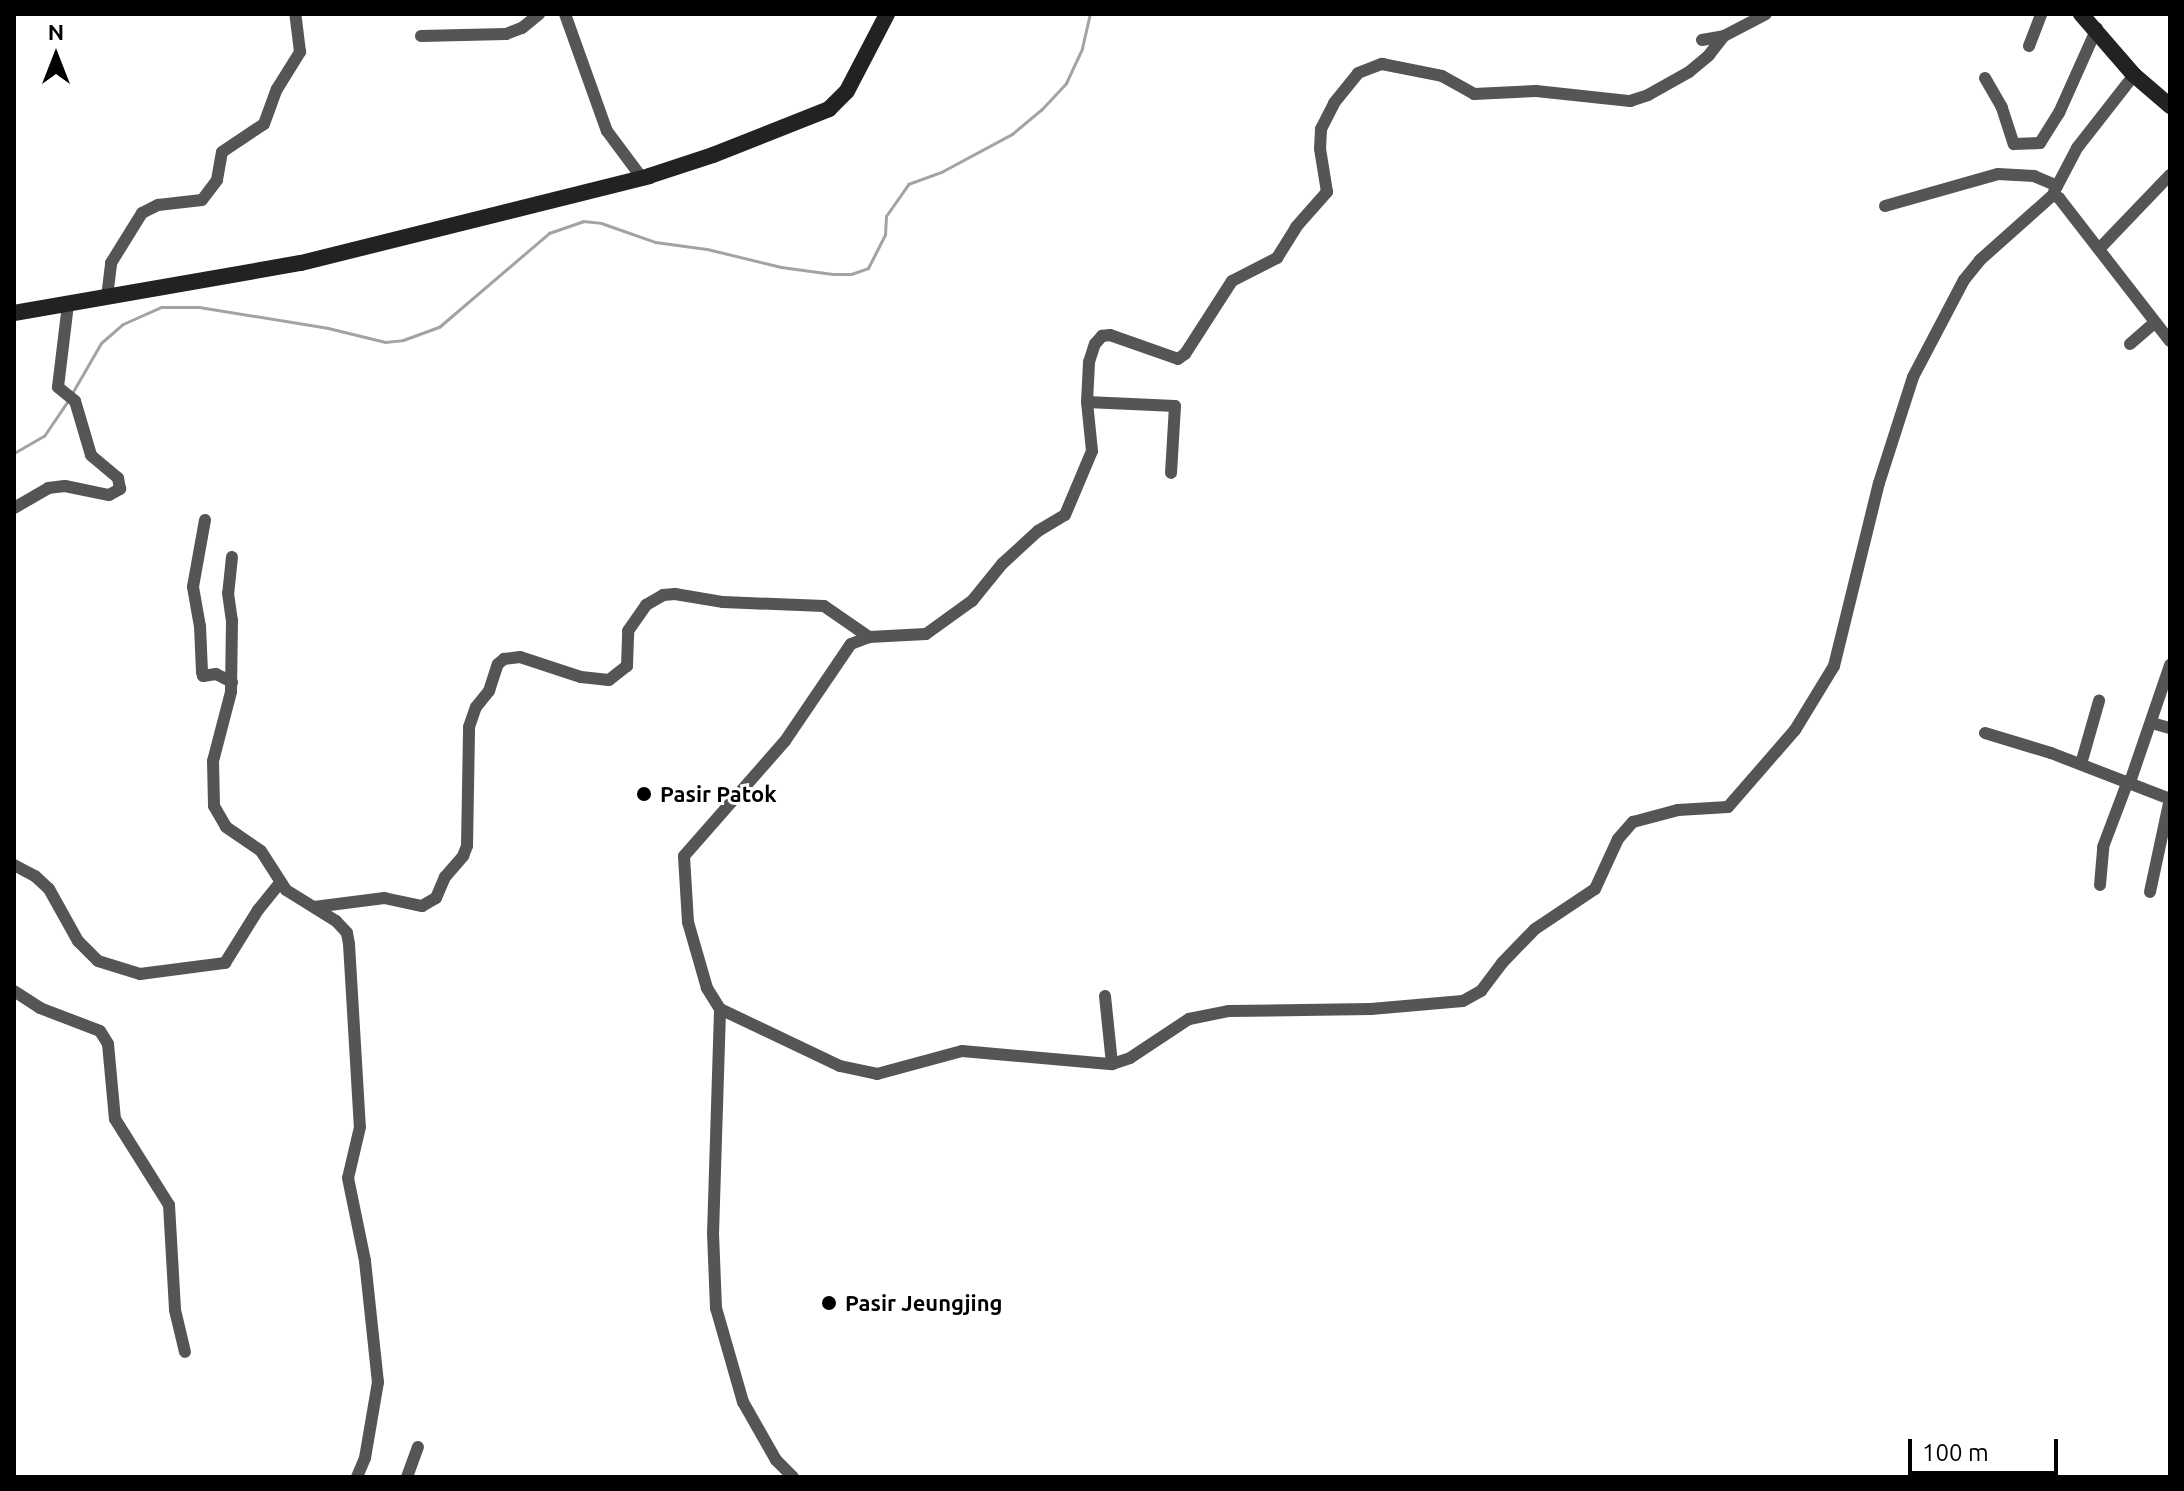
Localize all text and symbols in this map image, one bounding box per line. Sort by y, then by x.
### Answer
north arrow [16,16,96,96]
text: N [48,19,64,44]
place label: Pasir Patok [660,781,776,807]
marker: Pasir Patok [635,785,653,803]
place label: Pasir Jeungjing [845,1290,1003,1316]
marker: Pasir Jeungjing [820,1294,838,1312]
scale bar [1912,1423,2062,1473]
text: 100 m [1922,1439,1989,1466]

